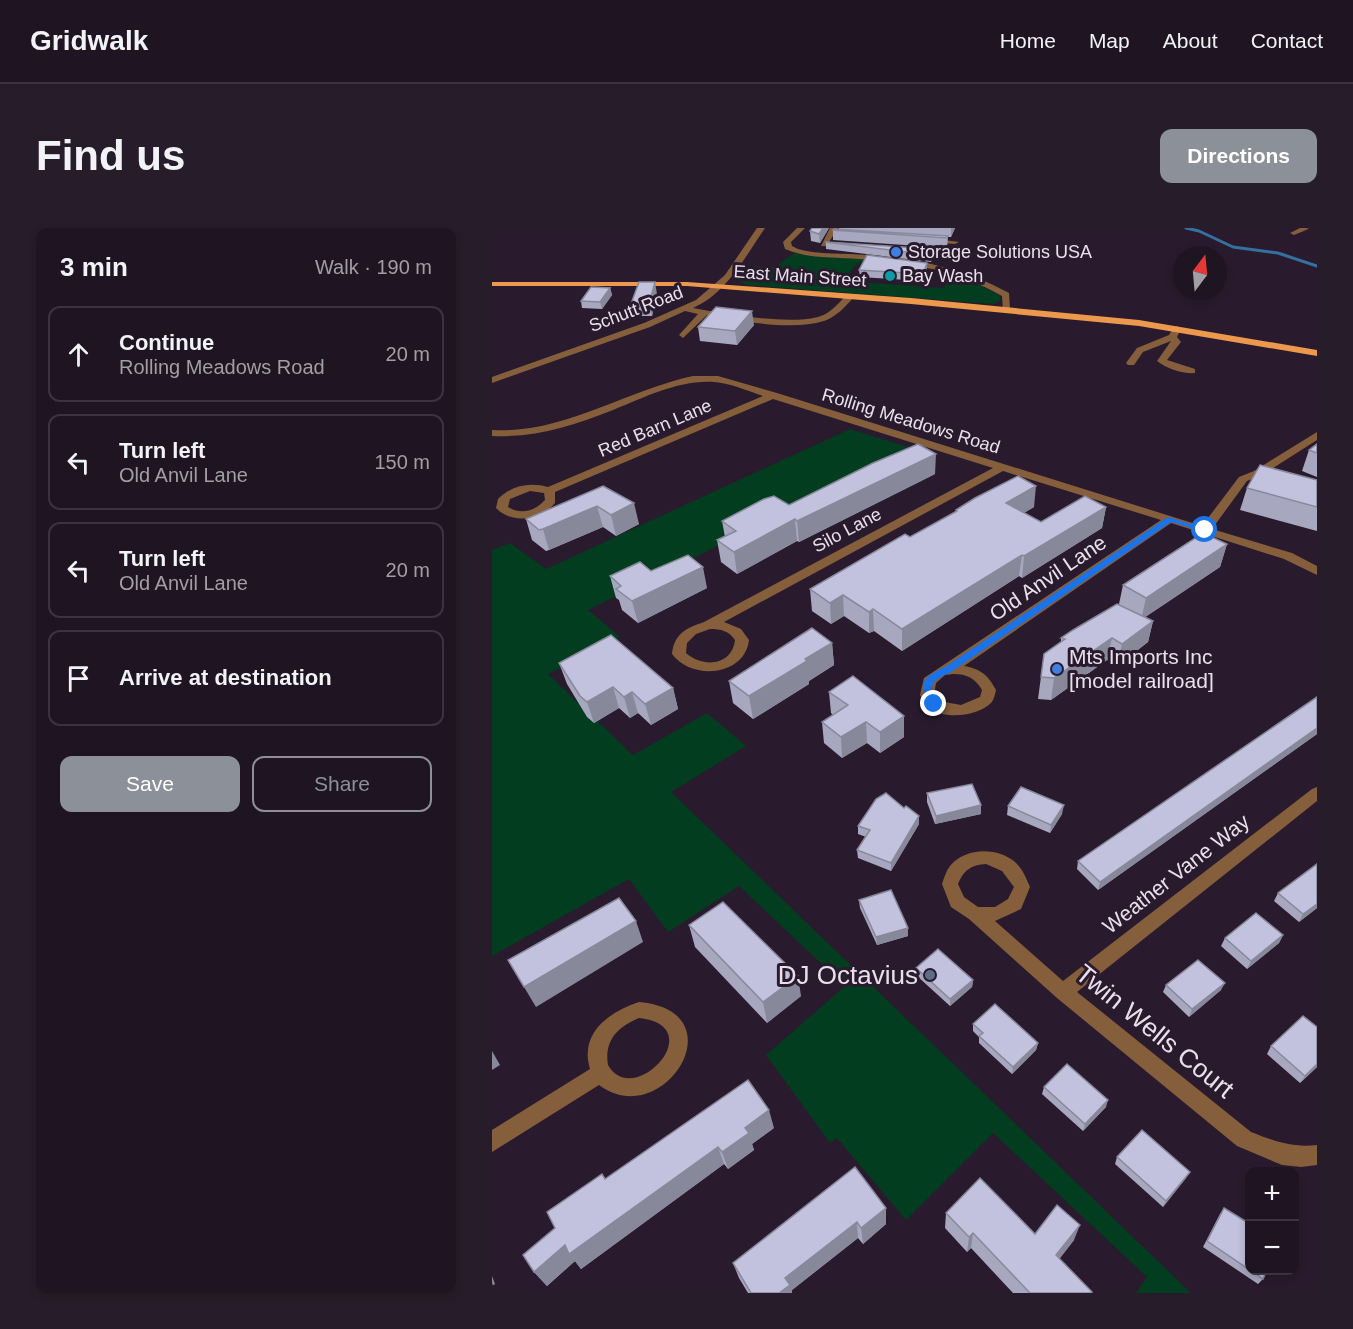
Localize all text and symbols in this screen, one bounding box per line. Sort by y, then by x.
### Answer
text: Gridwalk [30,25,148,56]
text: Home [1000,29,1056,52]
text: Map [1089,29,1130,52]
text: About [1163,29,1218,52]
text: Contact [1251,29,1323,52]
button: Directions [1160,129,1317,183]
text: Find us [36,132,185,179]
place label: Storage Solutions USA [908,242,1092,262]
marker: Storage Solutions USA [889,245,903,259]
north arrow [1173,246,1227,300]
text: 3 min [60,252,128,282]
text: Walk · 190 m [315,256,432,278]
street label: East Main Street [733,261,867,291]
place label: Bay Wash [902,266,983,286]
marker: Bay Wash [883,269,897,283]
street label: Schutt Road [586,282,686,336]
text: Continue [119,330,214,355]
icon: ahead [62,338,95,371]
text: 20 m [386,343,430,365]
text: Rolling Meadows Road [119,356,325,378]
street label: Rolling Meadows Road [820,384,1002,458]
street label: Red Barn Lane [595,395,715,461]
text: Turn left [119,438,205,463]
icon: left [62,446,95,479]
text: 150 m [374,451,430,473]
text: Old Anvil Lane [119,464,248,486]
street label: Silo Lane [809,504,885,556]
route start [1191,516,1217,542]
street label: Old Anvil Lane [985,530,1110,625]
text: Turn left [119,546,205,571]
icon: left [62,554,95,587]
text: 20 m [386,559,430,581]
text: Old Anvil Lane [119,572,248,594]
place label: Mts Imports Inc [model railroad] [1069,645,1214,692]
icon: arrive [62,662,95,695]
marker: Mts Imports Inc [model railroad] [1050,662,1064,676]
text: Arrive at destination [119,665,332,690]
route end [920,690,946,716]
button: Save [60,756,240,812]
button: Share [252,756,432,812]
street label: Weather Vane Way [1098,809,1254,938]
street label: Twin Wells Court [1070,958,1241,1104]
place label: DJ Octavius [778,960,918,990]
marker: DJ Octavius [923,968,937,982]
map controls [1245,1167,1299,1275]
button: + [1245,1167,1299,1221]
button: − [1245,1221,1299,1275]

